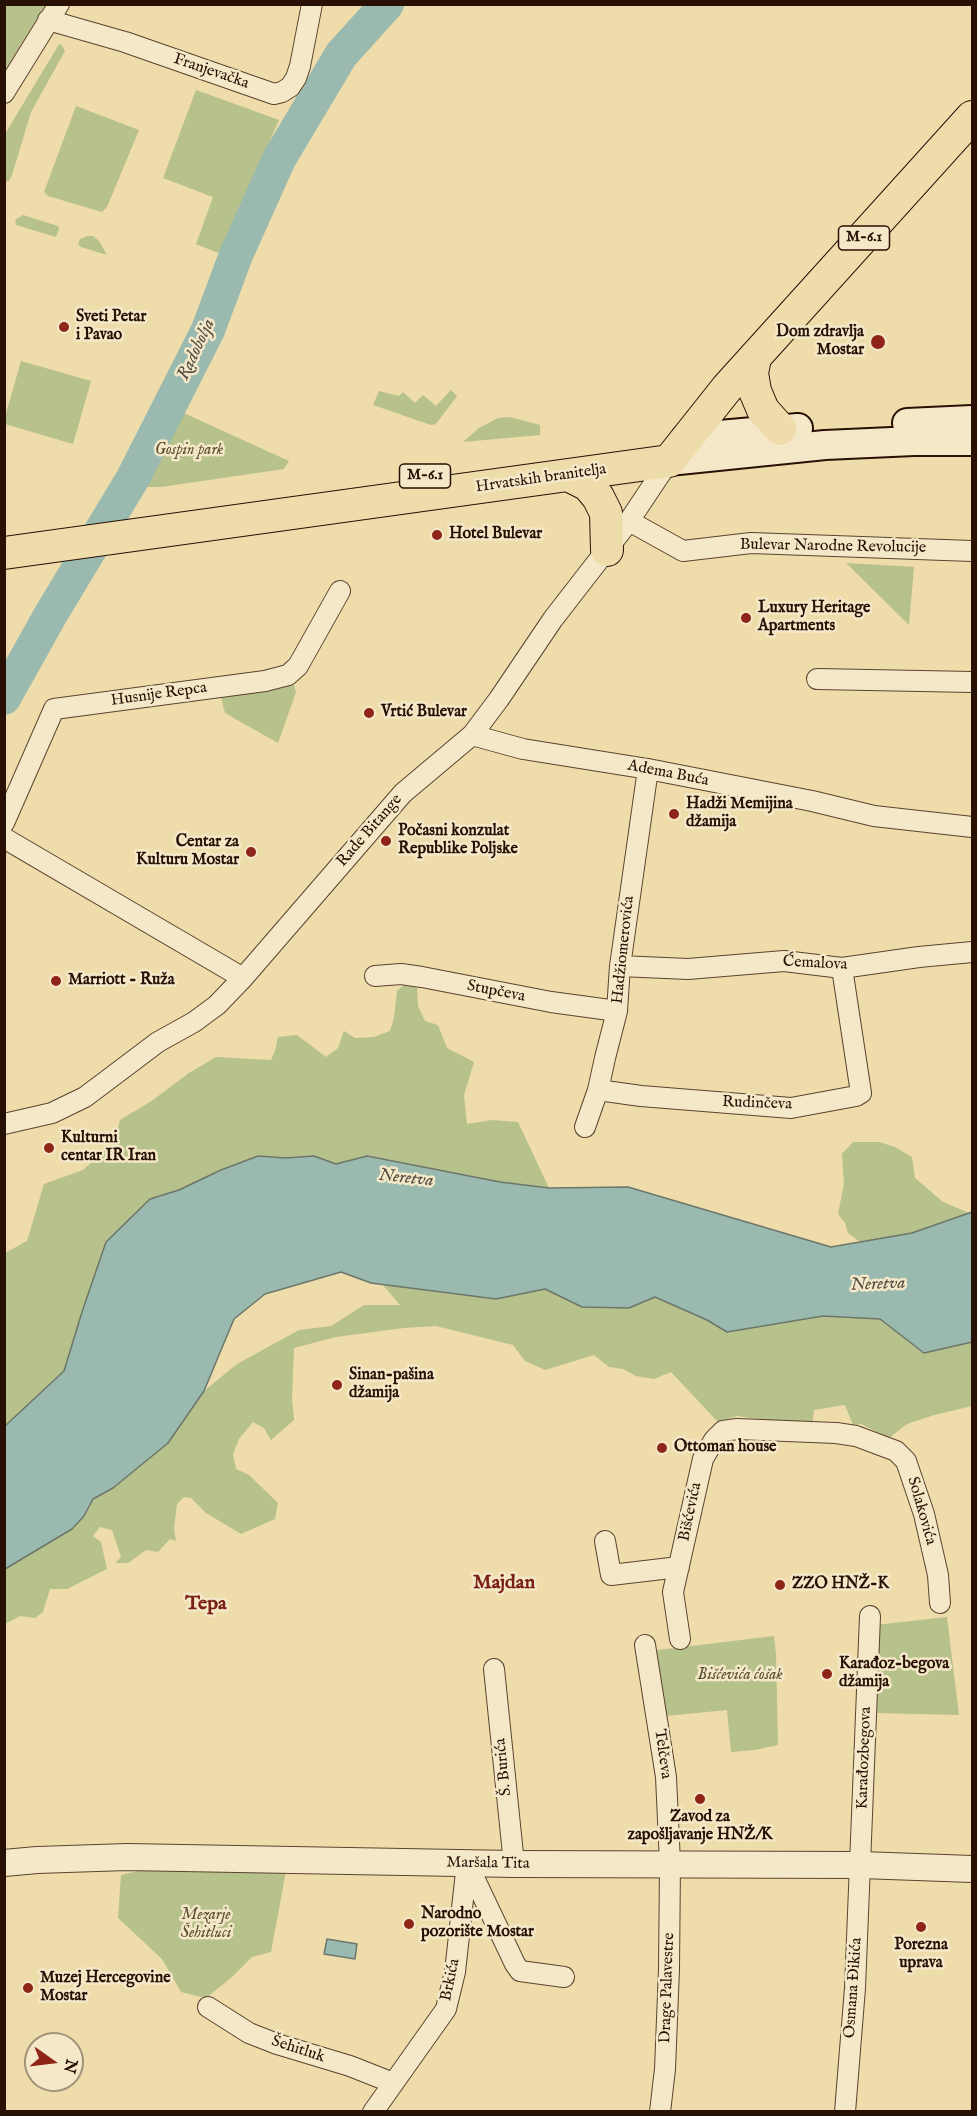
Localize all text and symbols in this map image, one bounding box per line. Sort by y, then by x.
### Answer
street label: Franjevačka [171,50,251,94]
road number: M-6.1 [838,226,890,250]
place label: Sveti Petar i Pavao [76,308,146,346]
water label: Radobolja [173,316,221,384]
marker: Sveti Petar i Pavao [57,320,71,334]
place label: Dom zdravlja Mostar [776,323,864,361]
marker: Dom zdravlja Mostar [869,333,887,351]
park label: Gospin park [155,441,223,461]
street label: Hrvatskih branitelja [475,460,607,498]
road number: M-6.1 [400,464,450,488]
place label: Hotel Bulevar [449,525,542,545]
marker: Hotel Bulevar [430,528,444,542]
street label: Bulevar Narodne Revolucije [740,536,926,558]
place label: Luxury Heritage Apartments [758,599,870,637]
marker: Luxury Heritage Apartments [739,611,753,625]
street label: Husnije Repca [110,679,208,711]
place label: Vrtić Bulevar [381,703,467,723]
marker: Vrtić Bulevar [362,706,376,720]
street label: Adema Buća [626,757,710,791]
street label: Rade Bitange [333,791,407,871]
place label: Hadži Memijina džamija [686,795,793,833]
marker: Hadži Memijina džamija [667,807,681,821]
place label: Počasni konzulat Republike Poljske [398,822,518,860]
place label: Centar za Kulturu Mostar [136,833,239,871]
marker: Počasni konzulat Republike Poljske [379,834,393,848]
marker: Centar za Kulturu Mostar [244,845,258,859]
street label: Hadžiomerovića [609,895,639,1005]
street label: Ćemalova [782,953,848,975]
place label: Marriott - Ruža [68,971,175,991]
marker: Marriott - Ruža [49,974,63,988]
street label: Stupčeva [465,977,527,1007]
street label: Rudinčeva [722,1093,792,1115]
place label: Kulturni centar IR Iran [61,1129,156,1167]
marker: Kulturni centar IR Iran [42,1141,56,1155]
water label: Neretva [378,1165,434,1193]
water label: Neretva [850,1273,906,1297]
place label: Sinan-pašina džamija [349,1366,434,1404]
marker: Sinan-pašina džamija [330,1378,344,1392]
place label: Ottoman house [674,1438,776,1458]
marker: Ottoman house [655,1441,669,1455]
street label: Solakovića [902,1475,940,1547]
street label: Bišćevića [675,1481,707,1543]
district label: Majdan [473,1572,535,1596]
place label: ZZO HNŽ-K [792,1575,889,1595]
marker: ZZO HNŽ-K [773,1578,787,1592]
district label: Tepa [185,1593,227,1617]
place label: Karađoz-begova džamija [839,1655,949,1693]
park label: Bišćevića ćošak [697,1666,783,1686]
marker: Karađoz-begova džamija [820,1667,834,1681]
street label: Karađozbegova [854,1706,876,1810]
street label: Telčeva [649,1728,675,1780]
street label: Š. Burića [491,1737,517,1797]
marker: Zavod za zapošljavanje HNŽ/K [693,1792,707,1806]
place label: Zavod za zapošljavanje HNŽ/K [628,1808,772,1846]
street label: Maršala Tita [446,1854,530,1874]
place label: Narodno pozorište Mostar [421,1905,534,1943]
park label: Mezarje Šehitluci [181,1906,231,1944]
marker: Narodno pozorište Mostar [402,1917,416,1931]
marker: Porezna uprava [914,1920,928,1934]
street label: Drage Palavestre [656,1932,680,2044]
place label: Porezna uprava [894,1936,948,1974]
street label: Osmana Đikića [841,1937,867,2039]
street label: Brkića [437,1957,465,2003]
place label: Muzej Hercegovine Mostar [40,1969,170,2007]
marker: Muzej Hercegovine Mostar [21,1981,35,1995]
north arrow [24,2032,84,2092]
street label: Šehitluk [269,2032,327,2068]
text: N [58,2057,81,2075]

